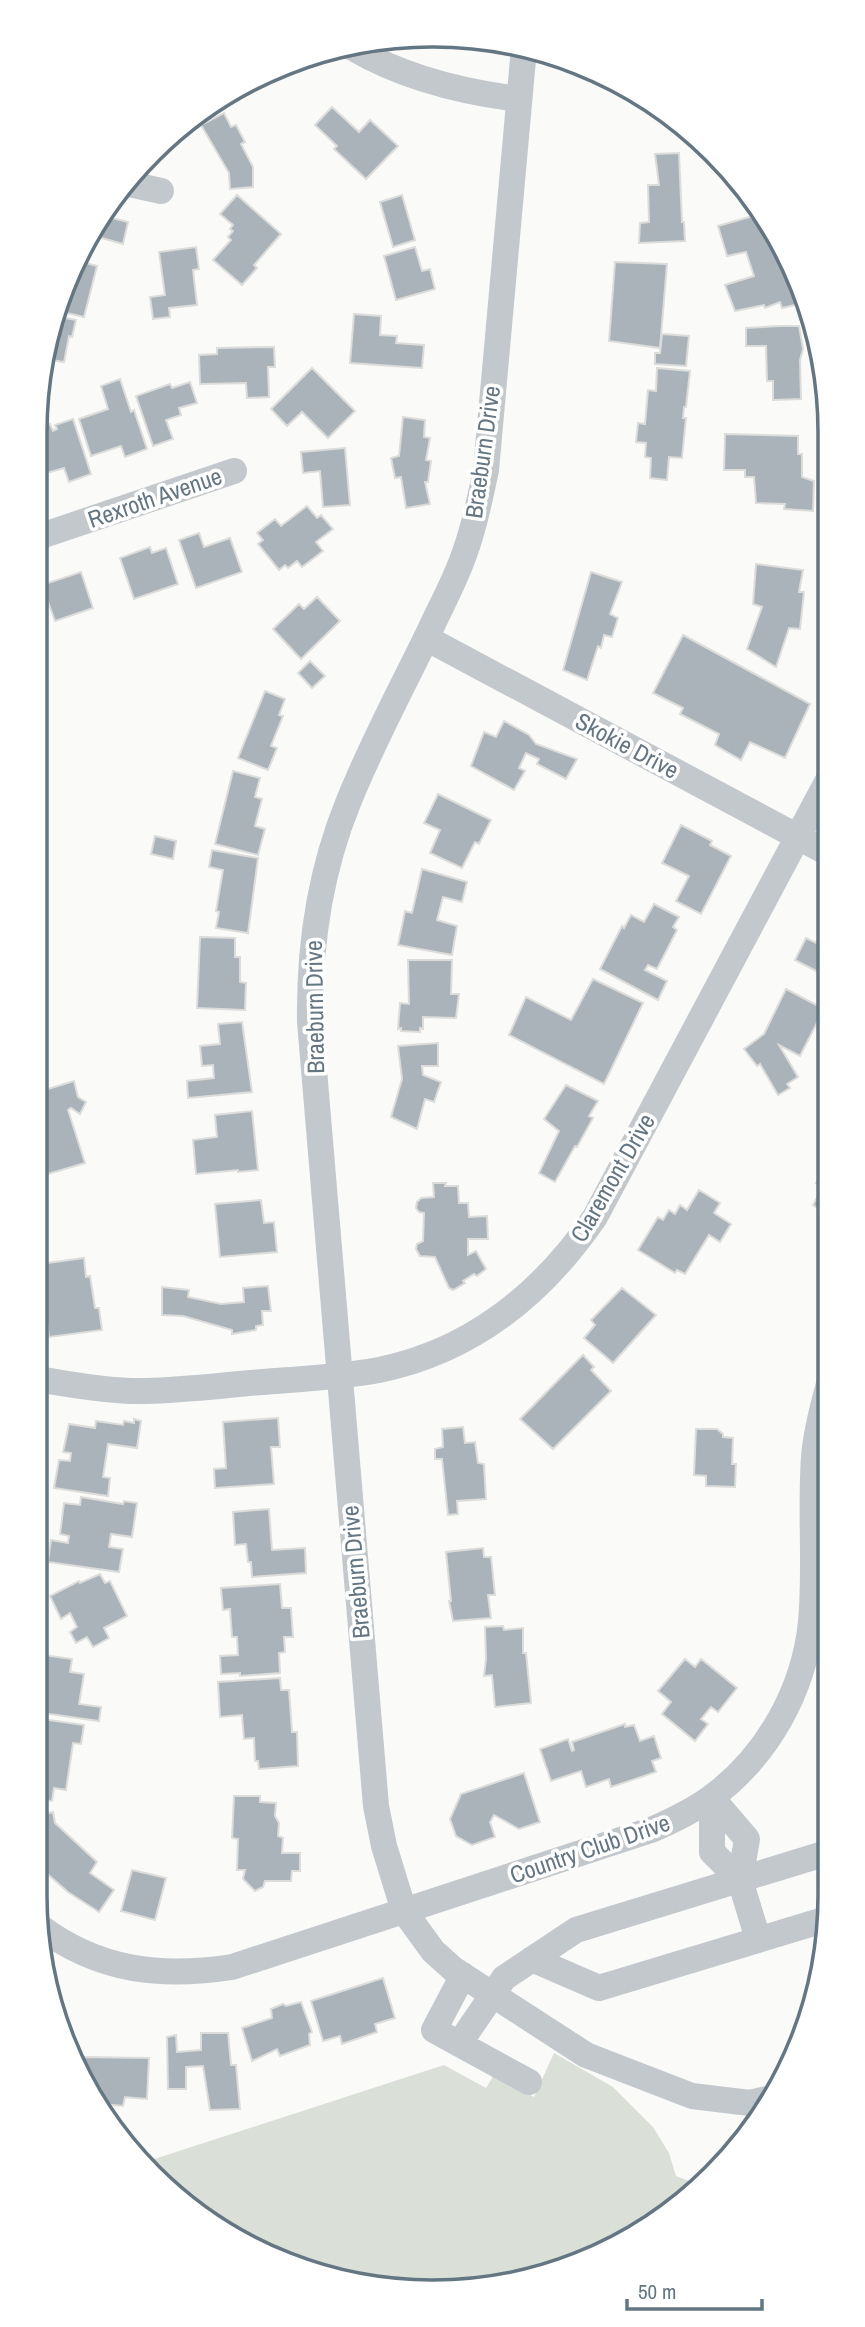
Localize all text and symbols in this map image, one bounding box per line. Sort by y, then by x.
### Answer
street label: Braeburn Drive [457,384,507,520]
street label: Rexroth Avenue [83,459,226,535]
street label: Skokie Drive [570,705,685,786]
street label: Braeburn Drive [297,940,331,1074]
street label: Claremont Drive [562,1107,662,1248]
street label: Braeburn Drive [333,1504,377,1640]
street label: Country Club Drive [505,1806,674,1890]
scale bar [627,2268,762,2312]
text: 50 m [638,2277,676,2306]

